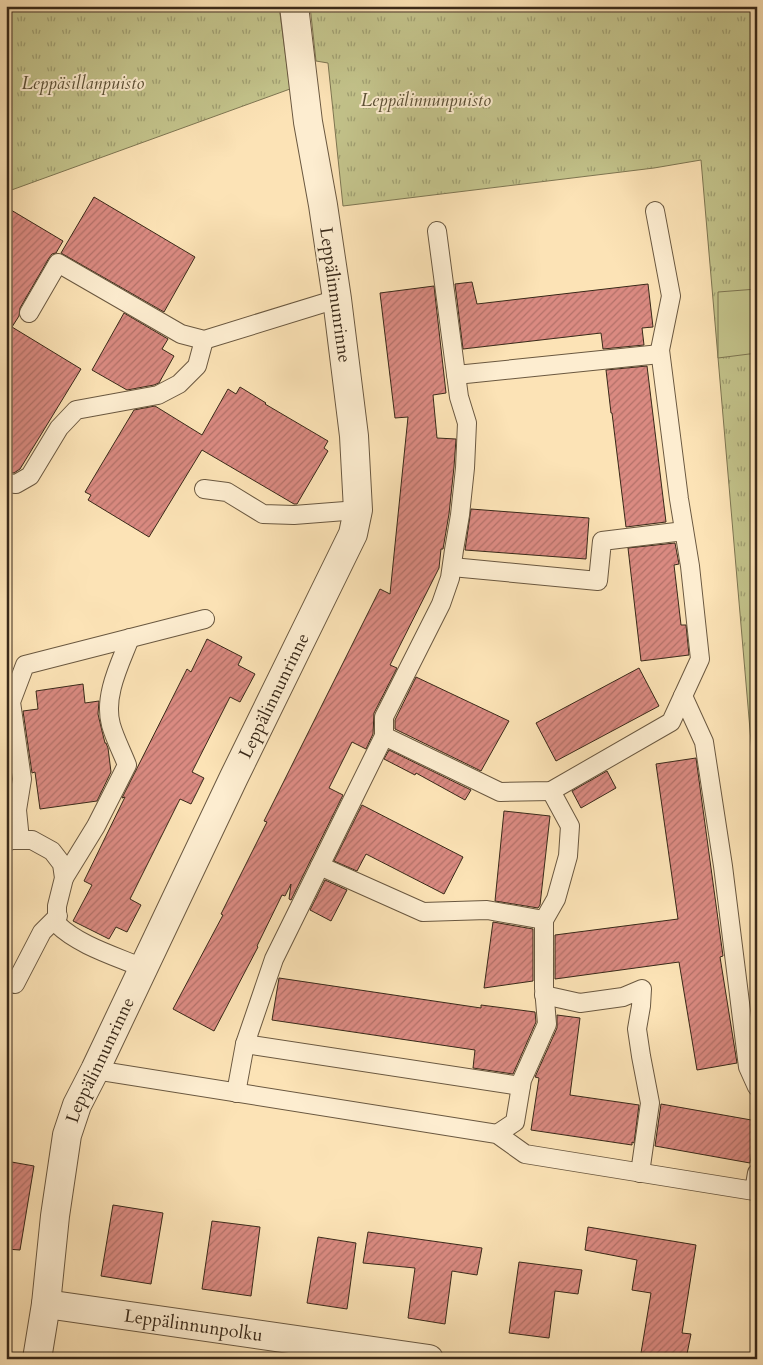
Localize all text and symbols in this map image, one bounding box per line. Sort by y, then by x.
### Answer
park label: Leppäsillanpuisto [22,71,144,96]
park label: Leppälinnunpuisto [361,88,491,113]
street label: Leppälinnunrinne [313,226,357,364]
street label: Leppälinnunrinne [233,629,315,762]
street label: Leppälinnunrinne [59,993,140,1126]
street label: Leppälinnunpolku [122,1303,265,1348]

